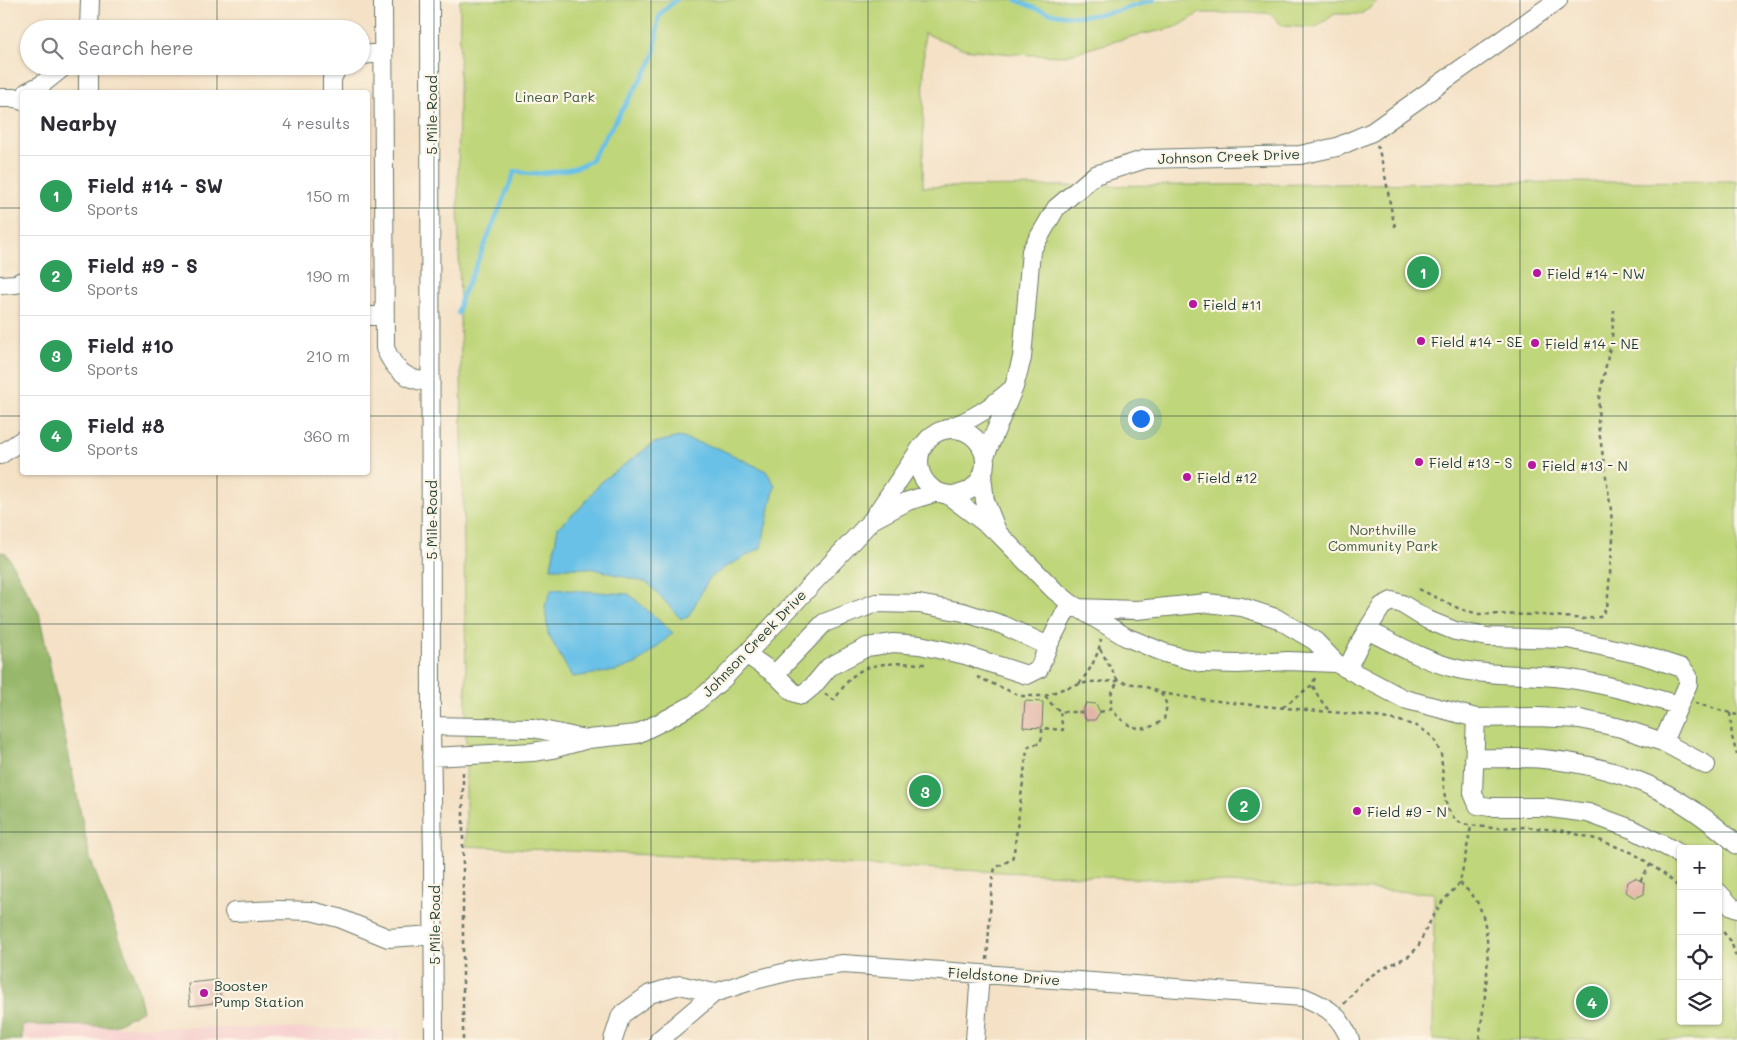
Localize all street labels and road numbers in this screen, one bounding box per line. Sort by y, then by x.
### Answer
street label: 5 Mile Road [422,75,441,155]
street label: Johnson Creek Drive [1158,144,1300,168]
street label: 5 Mile Road [422,480,441,560]
street label: Johnson Creek Drive [698,585,810,701]
street label: 5 Mile Road [425,885,444,965]
street label: Fieldstone Drive [947,963,1061,989]

